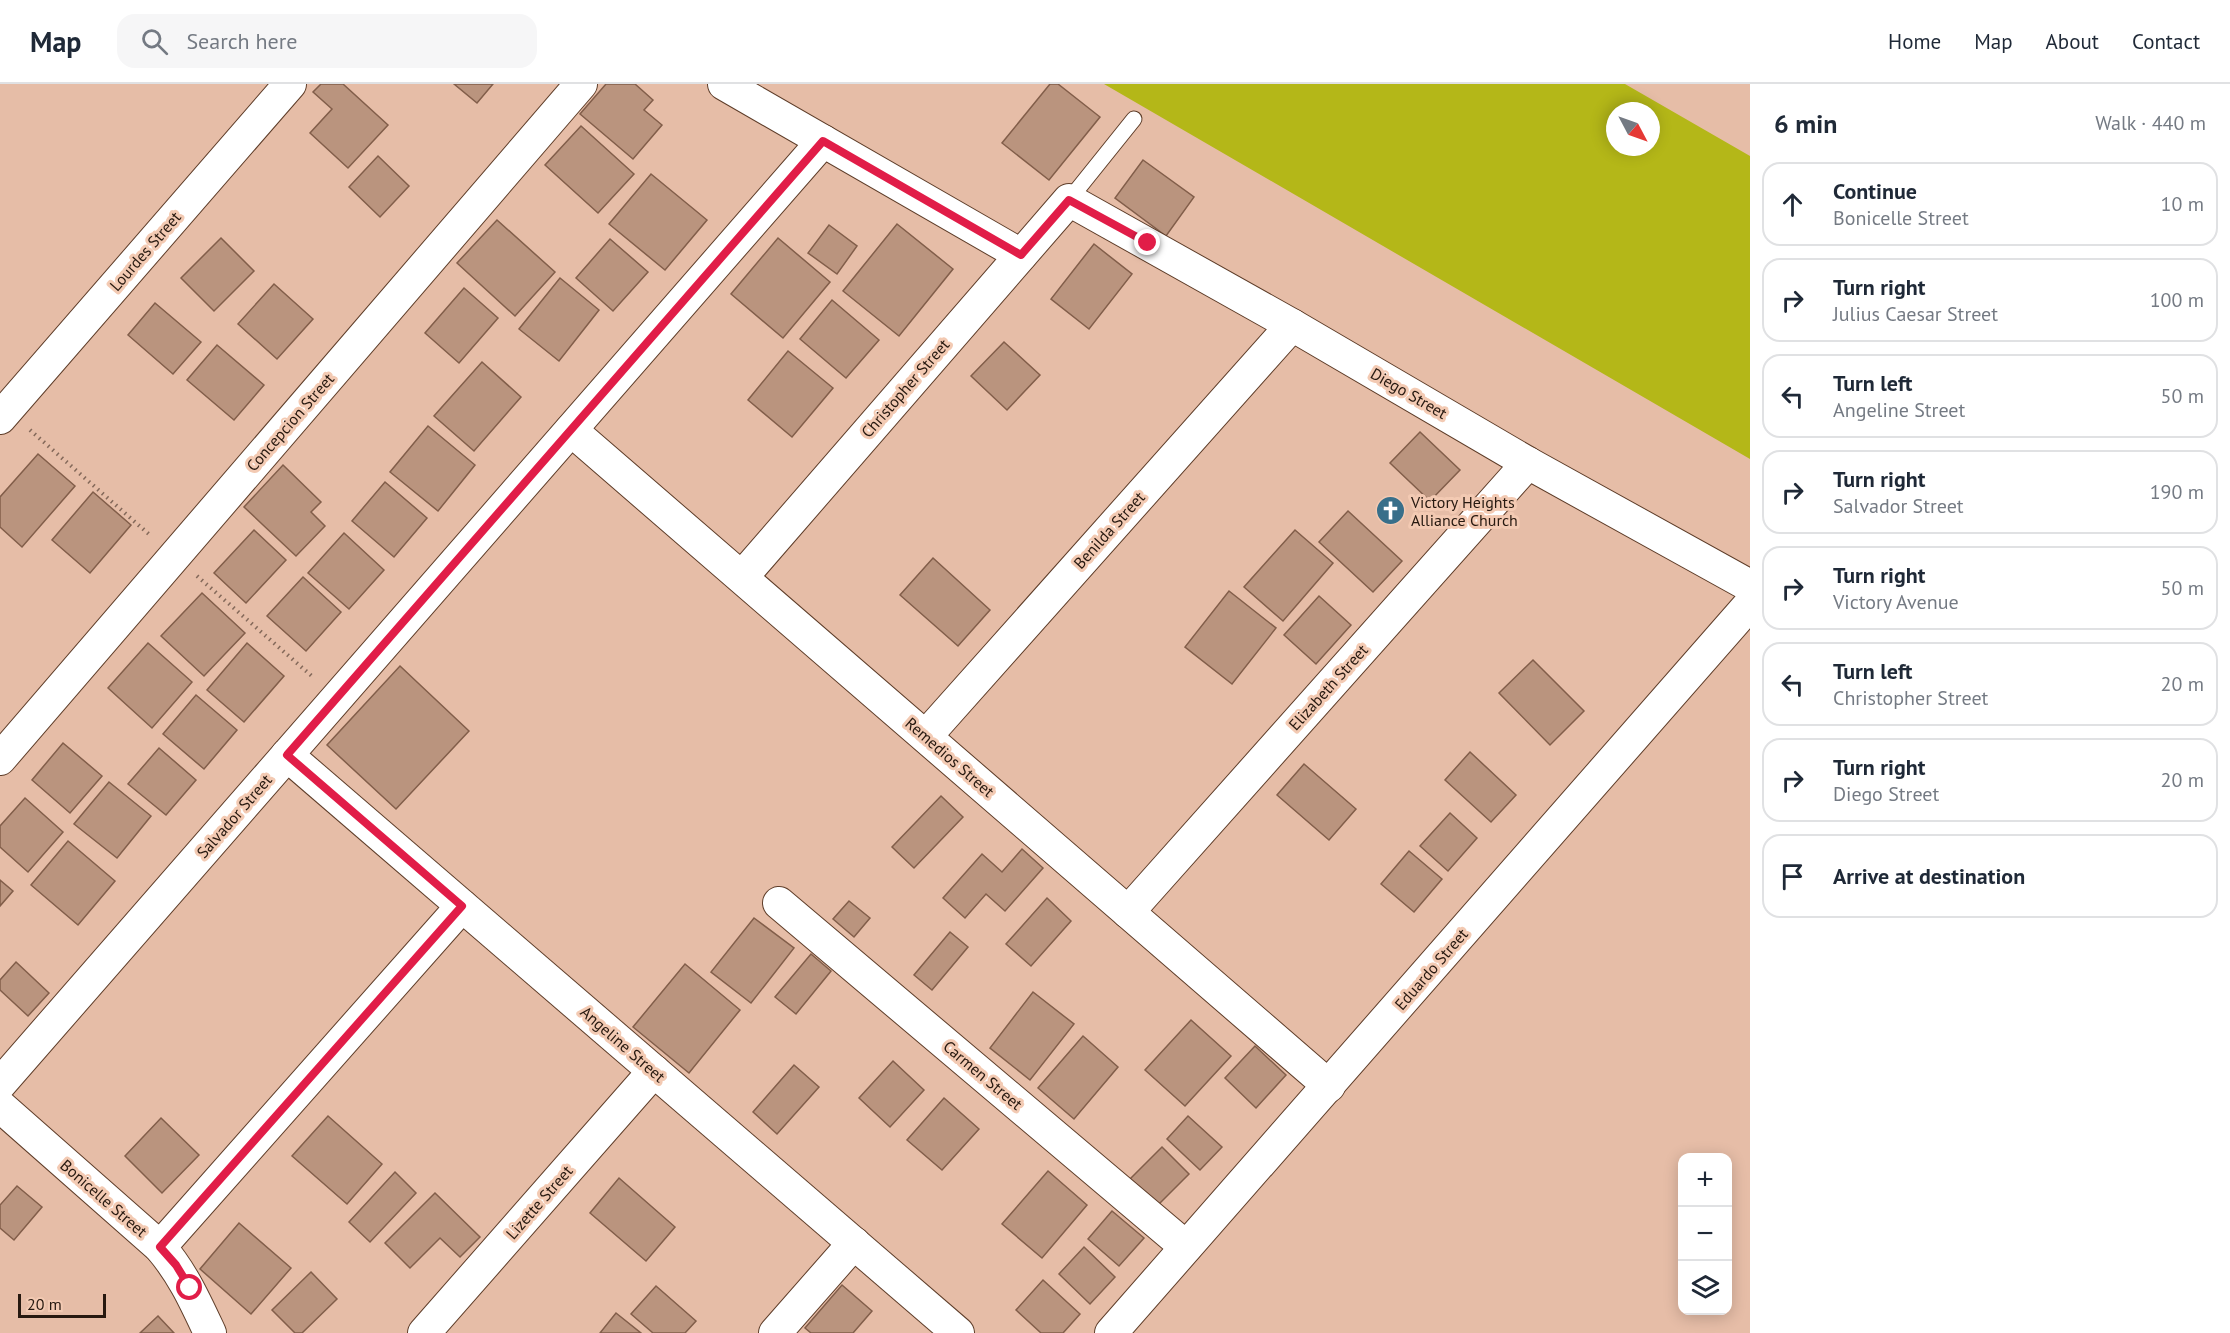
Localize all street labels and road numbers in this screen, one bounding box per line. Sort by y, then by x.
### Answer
street label: Lourdes Street [105,207,185,295]
street label: Christopher Street [857,334,954,441]
street label: Diego Street [1367,363,1451,423]
street label: Concepcion Street [242,368,338,475]
street label: Benilda Street [1069,487,1149,573]
street label: Elizabeth Street [1284,639,1372,734]
street label: Remedios Street [901,713,999,801]
street label: Salvador Street [192,770,276,862]
street label: Eduardo Street [1390,924,1472,1014]
street label: Angeline Street [577,1002,670,1087]
street label: Carmen Street [939,1036,1027,1114]
street label: Bonicelle Street [56,1155,152,1242]
street label: Lizette Street [501,1160,577,1243]

